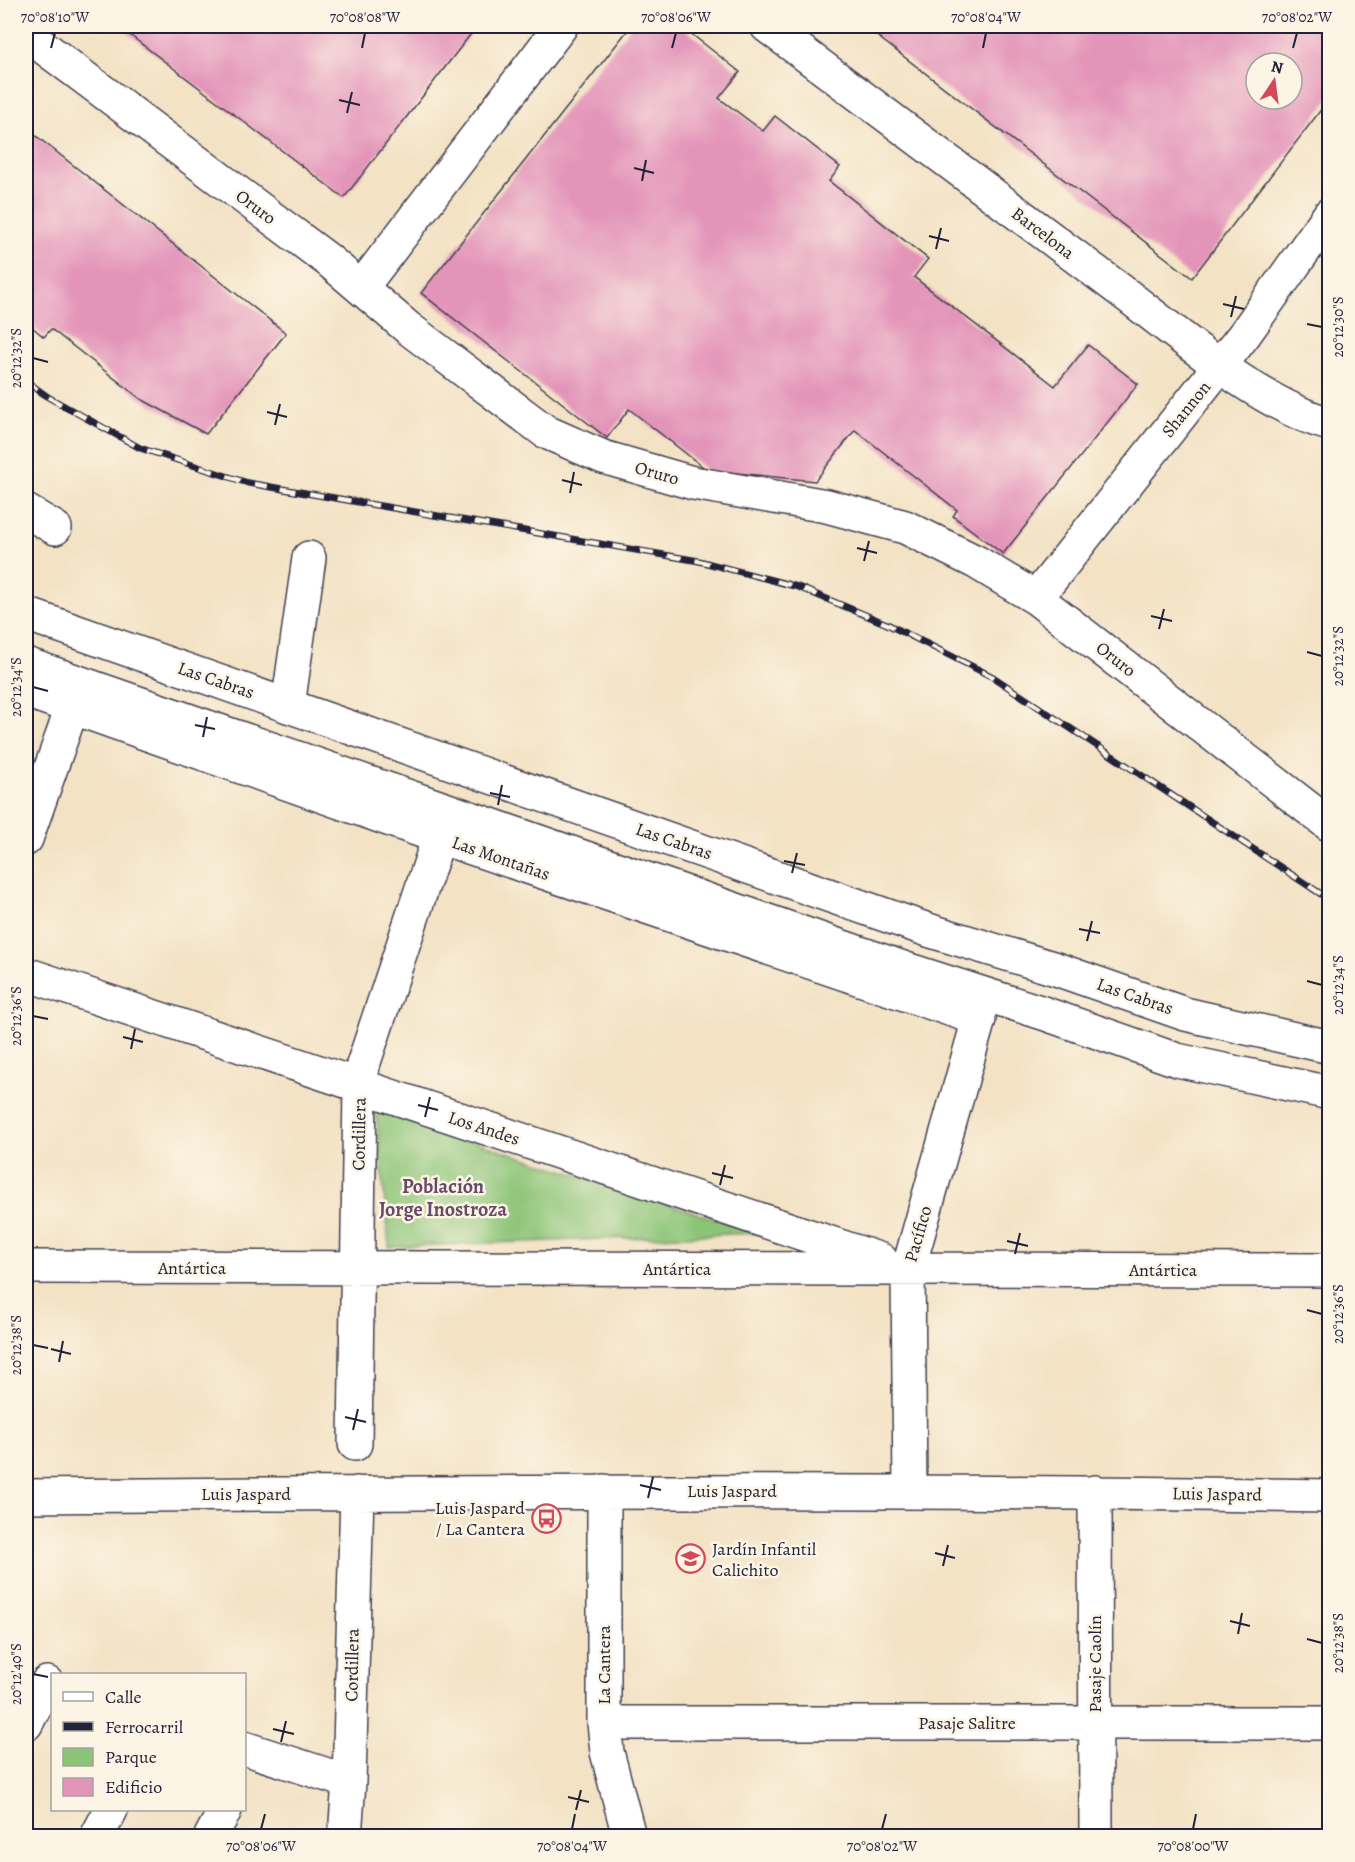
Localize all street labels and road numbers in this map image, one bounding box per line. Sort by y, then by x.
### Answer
street label: Oruro [231,184,281,230]
street label: Barcelona [1007,201,1080,265]
street label: Shannon [1156,376,1216,442]
street label: Oruro [632,455,682,491]
street label: Oruro [1091,636,1141,682]
street label: Las Cabras [175,656,257,704]
street label: Las Cabras [633,817,715,865]
street label: Las Montañas [449,830,553,886]
street label: Las Cabras [1094,972,1176,1020]
street label: Cordillera [346,1097,372,1171]
street label: Los Andes [445,1105,523,1151]
street label: Pacífico [899,1203,937,1265]
street label: Antártica [157,1256,227,1280]
street label: Antártica [642,1257,712,1281]
street label: Antártica [1128,1258,1198,1282]
street label: Luis Jaspard [687,1479,777,1503]
street label: Luis Jaspard [1172,1481,1263,1507]
street label: Luis Jaspard [201,1482,291,1506]
street label: Pasaje Caolín [1083,1615,1107,1713]
street label: La Cantera [592,1625,616,1705]
street label: Cordillera [339,1628,365,1702]
street label: Pasaje Salitre [918,1711,1016,1735]

